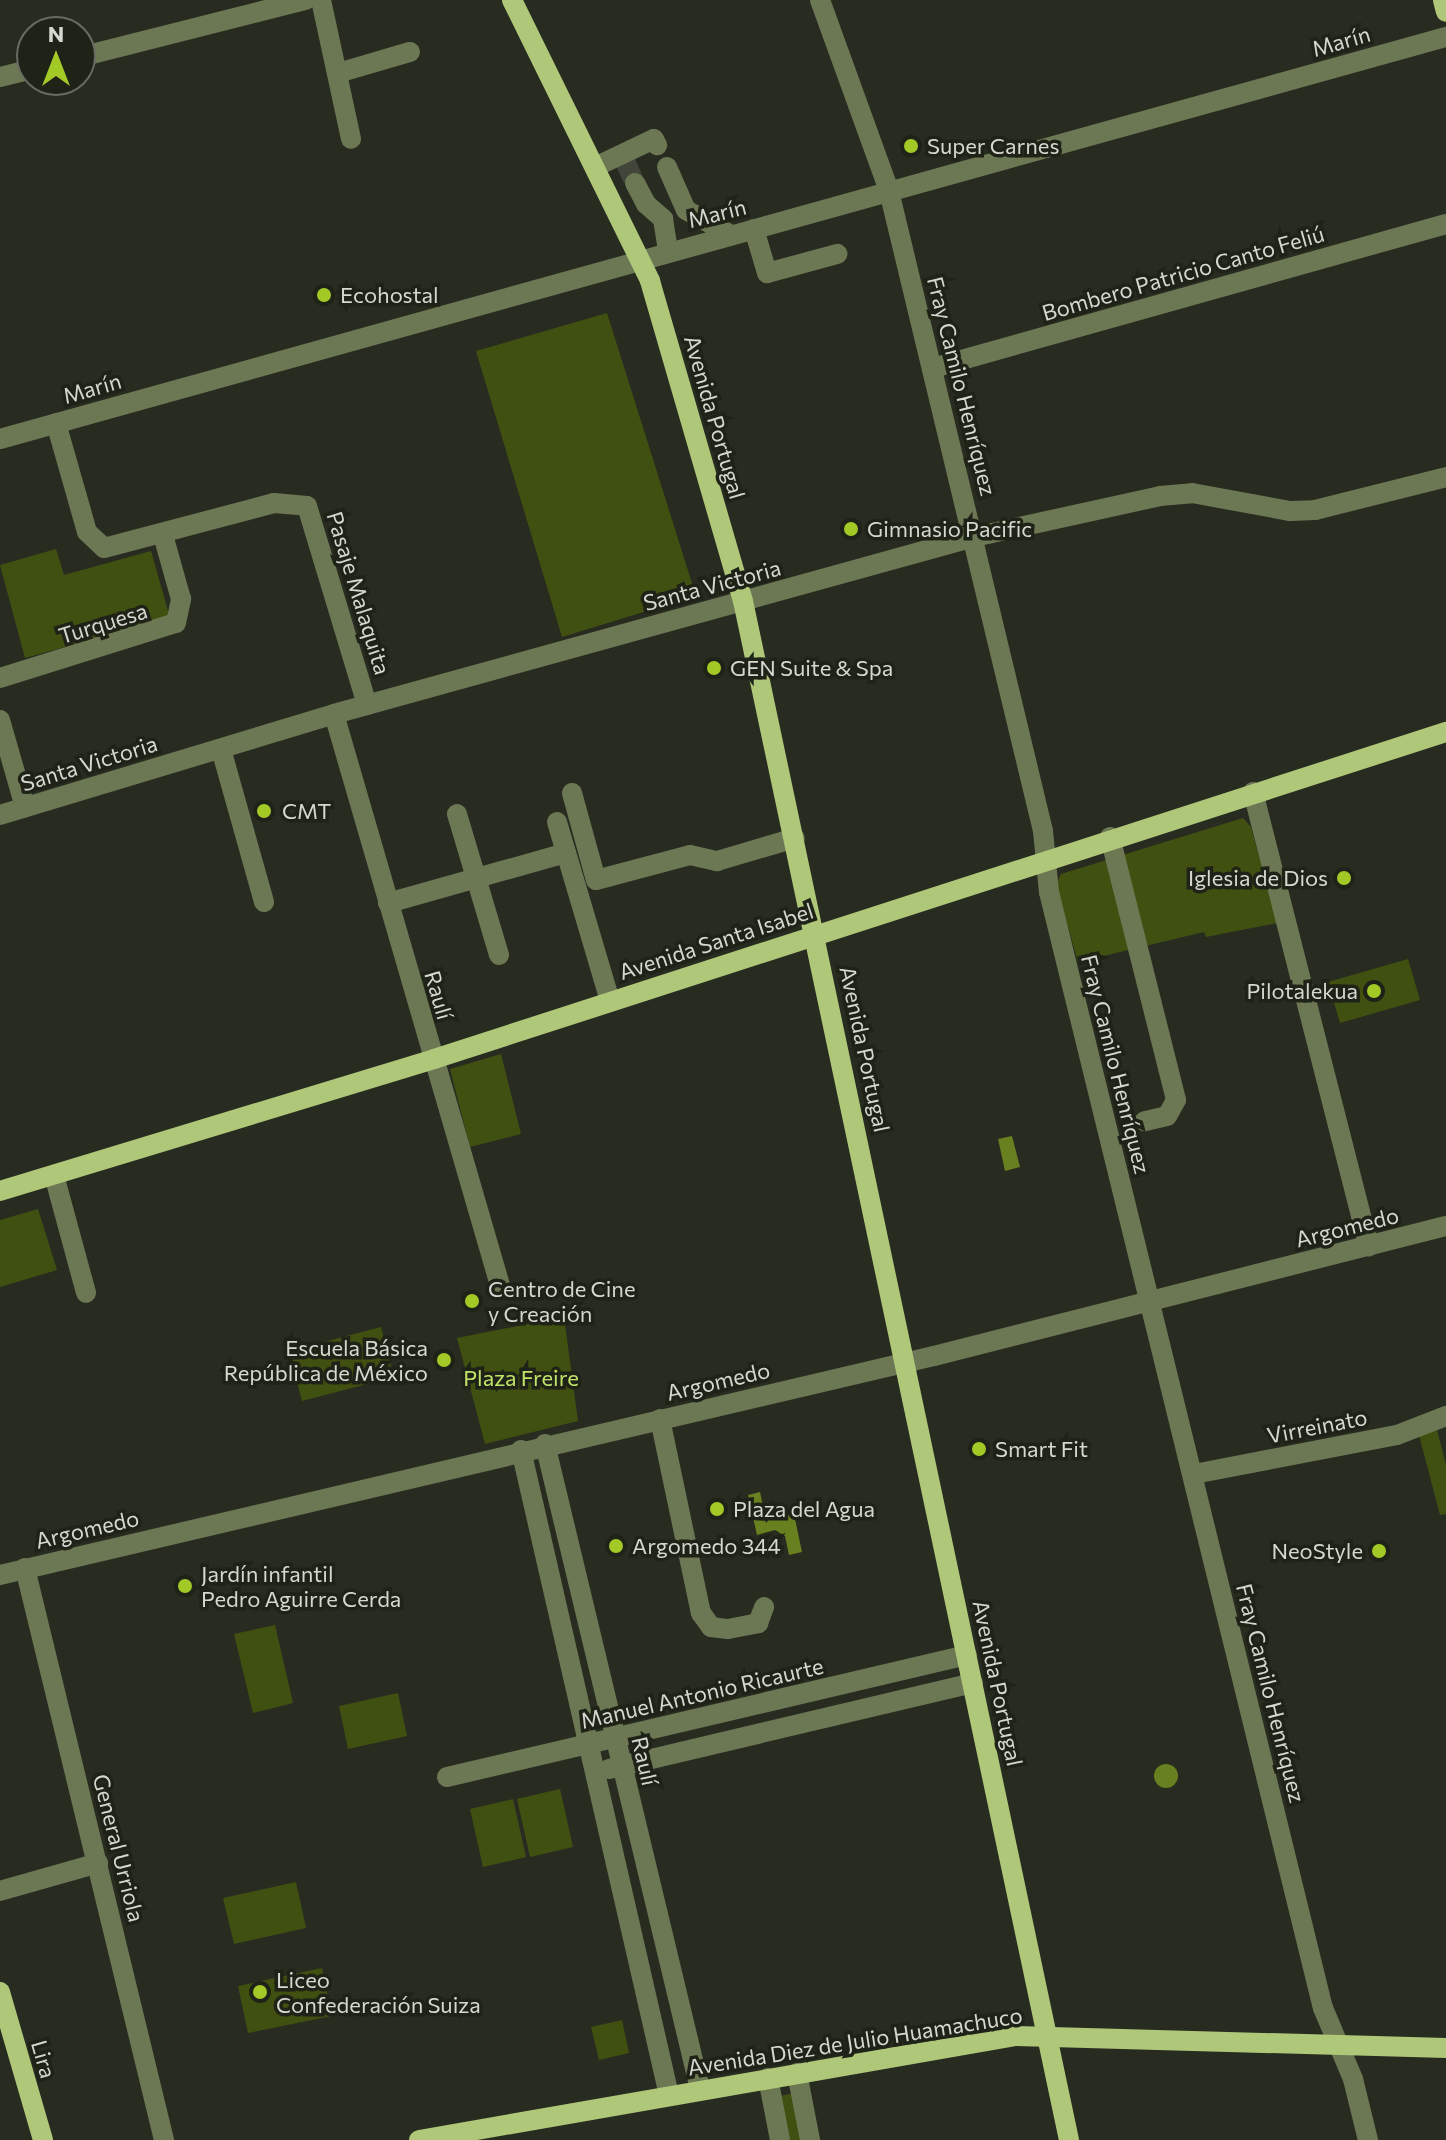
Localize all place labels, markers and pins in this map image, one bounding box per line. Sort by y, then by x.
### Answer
place label: Super Carnes [927,133,1059,159]
marker: Super Carnes [902,137,920,155]
place label: Ecohostal [340,282,439,308]
marker: Ecohostal [315,286,333,304]
place label: Gimnasio Pacific [867,516,1032,542]
marker: Gimnasio Pacific [842,520,860,538]
place label: GEN Suite & Spa [730,655,893,681]
marker: GEN Suite & Spa [705,659,723,677]
place label: CMT [282,798,331,824]
marker: CMT [253,800,275,822]
place label: Iglesia de Dios [1188,865,1328,891]
marker: Iglesia de Dios [1335,869,1353,887]
place label: Pilotalekua [1247,978,1358,1004]
marker: Pilotalekua [1365,982,1383,1000]
place label: Centro de Cine y Creación [488,1275,636,1326]
marker: Centro de Cine y Creación [463,1292,481,1310]
place label: Escuela Básica República de México [224,1334,428,1386]
marker: Escuela Básica República de México [435,1351,453,1369]
place label: Smart Fit [995,1436,1088,1462]
marker: Smart Fit [970,1440,988,1458]
place label: Plaza del Agua [733,1496,875,1522]
marker: Plaza del Agua [708,1500,726,1518]
place label: Argomedo 344 [632,1533,781,1559]
marker: Argomedo 344 [607,1537,625,1555]
place label: NeoStyle [1271,1538,1363,1564]
marker: NeoStyle [1370,1542,1388,1560]
place label: Jardín infantil Pedro Aguirre Cerda [201,1560,401,1612]
marker: Jardín infantil Pedro Aguirre Cerda [176,1577,194,1595]
place label: Liceo Confederación Suiza [276,1966,481,2018]
marker: Liceo Confederación Suiza [251,1983,269,2001]

